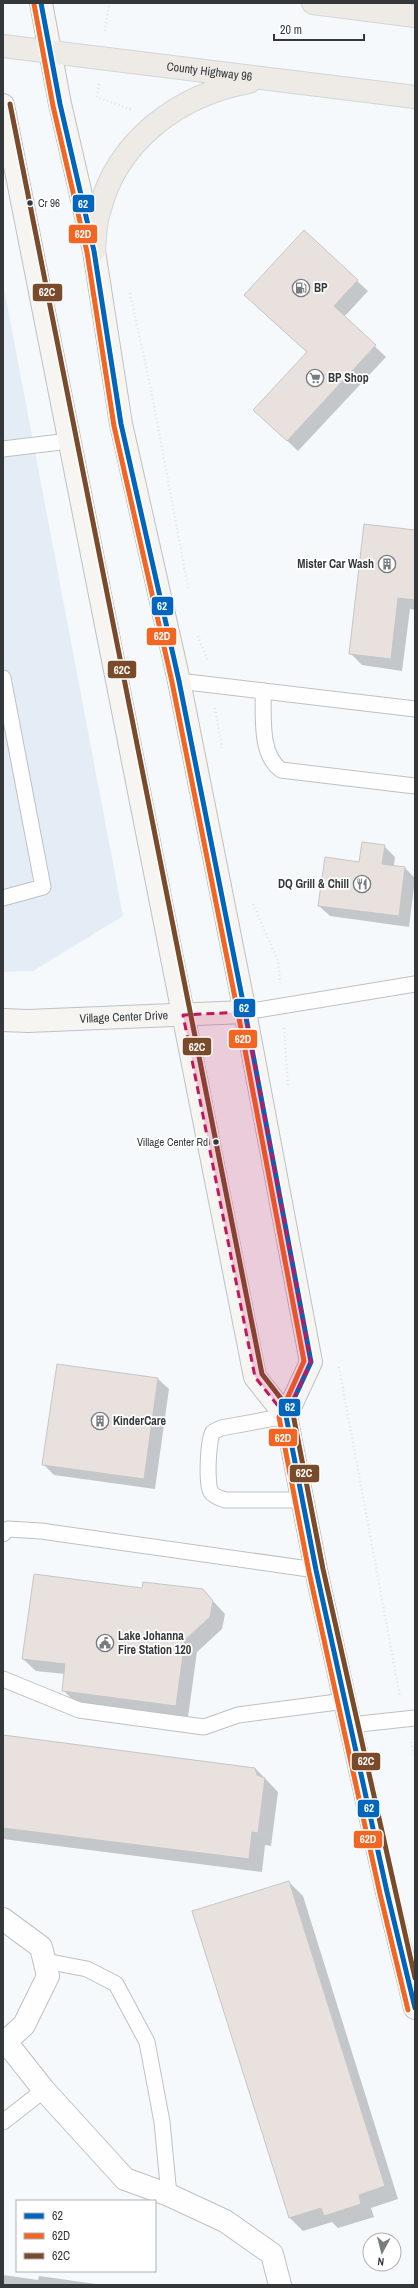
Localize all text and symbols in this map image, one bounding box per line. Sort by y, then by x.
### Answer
scale bar [274,16,364,42]
text: 20 m [280,22,302,38]
street label: County Highway 96 [166,58,253,85]
line badge: 62 [72,194,95,213]
place label: Cr 96 [38,196,60,210]
text: 62 [78,197,88,211]
marker: Cr 96 [25,198,35,208]
line badge: 62D [68,224,98,244]
text: 62D [75,227,92,241]
fuel station icon: BP [291,278,311,298]
place label: BP [314,280,328,296]
line badge: 62C [32,283,63,302]
text: 62C [39,285,56,299]
supermarket icon: BP Shop [305,368,325,388]
place label: BP Shop [328,370,369,386]
building icon: Mister Car Wash [377,554,397,574]
place label: Mister Car Wash [297,556,374,572]
line badge: 62 [151,596,174,616]
text: 62 [157,599,167,613]
line badge: 62D [146,627,177,646]
text: 62D [154,629,171,643]
line badge: 62C [107,660,137,679]
text: 62C [114,663,131,677]
restaurant icon: DQ Grill & Chill [352,874,372,894]
place label: DQ Grill & Chill [278,876,349,892]
line badge: 62 [233,998,256,1018]
text: 62 [239,1001,249,1015]
street label: Village Center Drive [79,1007,169,1027]
line badge: 62D [228,1029,258,1049]
text: 62D [235,1032,252,1046]
line badge: 62C [182,1037,212,1056]
text: 62C [189,1040,206,1054]
place label: Village Center Rd [137,1135,208,1149]
marker: Village Center Rd [211,1137,221,1147]
line badge: 62 [278,1398,301,1417]
text: 62 [285,1400,295,1414]
building icon: KinderCare [90,1411,110,1431]
place label: KinderCare [113,1413,167,1429]
line badge: 62D [268,1428,298,1447]
text: 62D [275,1431,292,1445]
line badge: 62C [289,1464,320,1483]
text: 62C [296,1466,313,1480]
place label: Lake Johanna Fire Station 120 [118,1628,192,1658]
public building icon: Lake Johanna Fire Station 120 [95,1633,115,1653]
line badge: 62C [351,1752,381,1771]
text: 62C [358,1754,375,1768]
line badge: 62 [357,1799,380,1818]
text: 62 [364,1801,374,1815]
line badge: 62D [353,1830,383,1849]
text: 62D [360,1832,377,1846]
legend [16,2200,156,2272]
text: 62 [52,2208,63,2224]
text: 62D [52,2228,70,2244]
north arrow [362,2232,402,2272]
text: 62C [52,2248,70,2264]
text: N [377,2255,385,2269]

